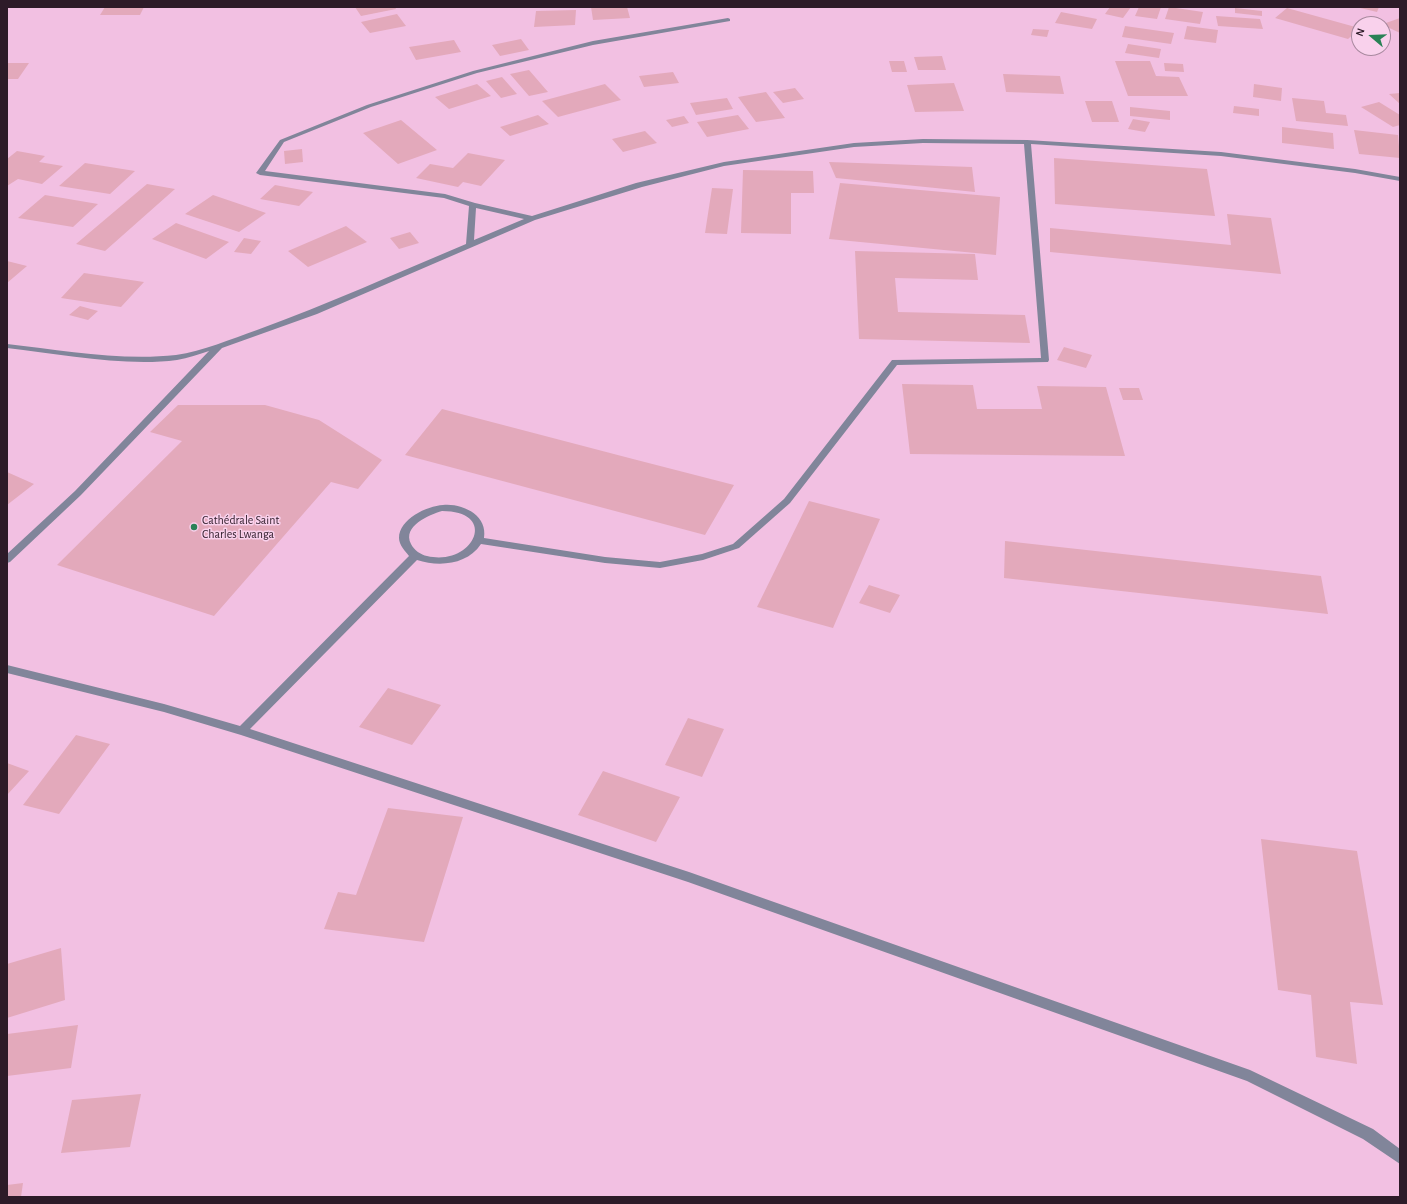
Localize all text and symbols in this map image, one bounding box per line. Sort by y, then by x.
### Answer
north arrow [1351,16,1391,56]
text: N [1354,27,1367,38]
place label: Cathédrale Saint Charles Lwanga [202,513,279,541]
marker: Cathédrale Saint Charles Lwanga [189,522,199,532]

